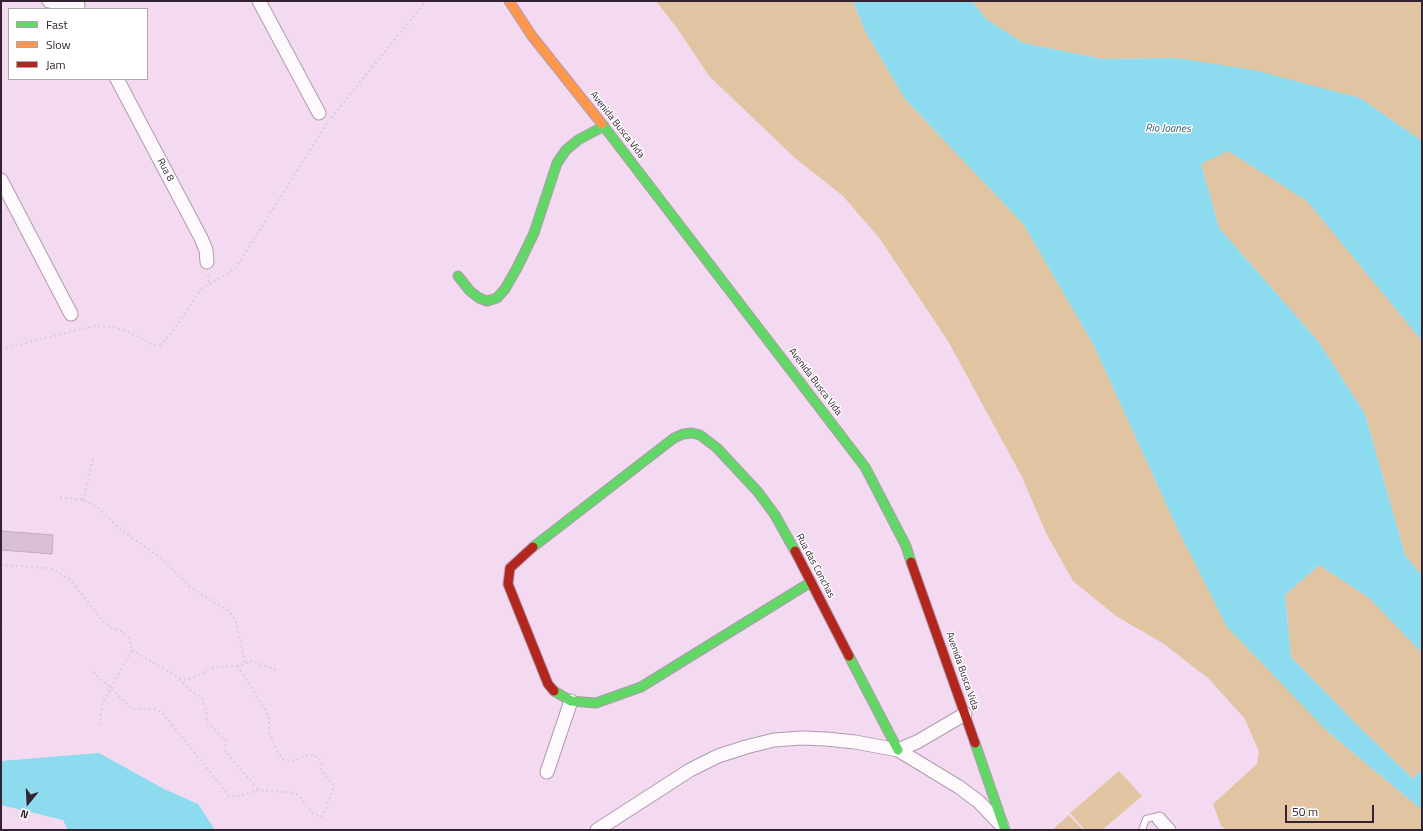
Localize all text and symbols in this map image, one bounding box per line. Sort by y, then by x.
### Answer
legend [8,8,148,80]
text: Fast [46,15,68,34]
text: Slow [46,35,71,54]
text: Jam [46,55,66,74]
street label: Avenida Busca Vida [587,89,647,161]
water label: Rio Joanes [1145,122,1191,136]
street label: Rua 8 [154,156,176,184]
street label: Avenida Busca Vida [786,346,844,418]
street label: Rua das Conchas [793,532,837,600]
street label: Avenida Busca Vida [943,630,981,712]
north arrow [8,783,48,823]
scale bar [1287,797,1376,823]
text: 50 m [1292,802,1318,821]
text: N [18,806,30,823]

